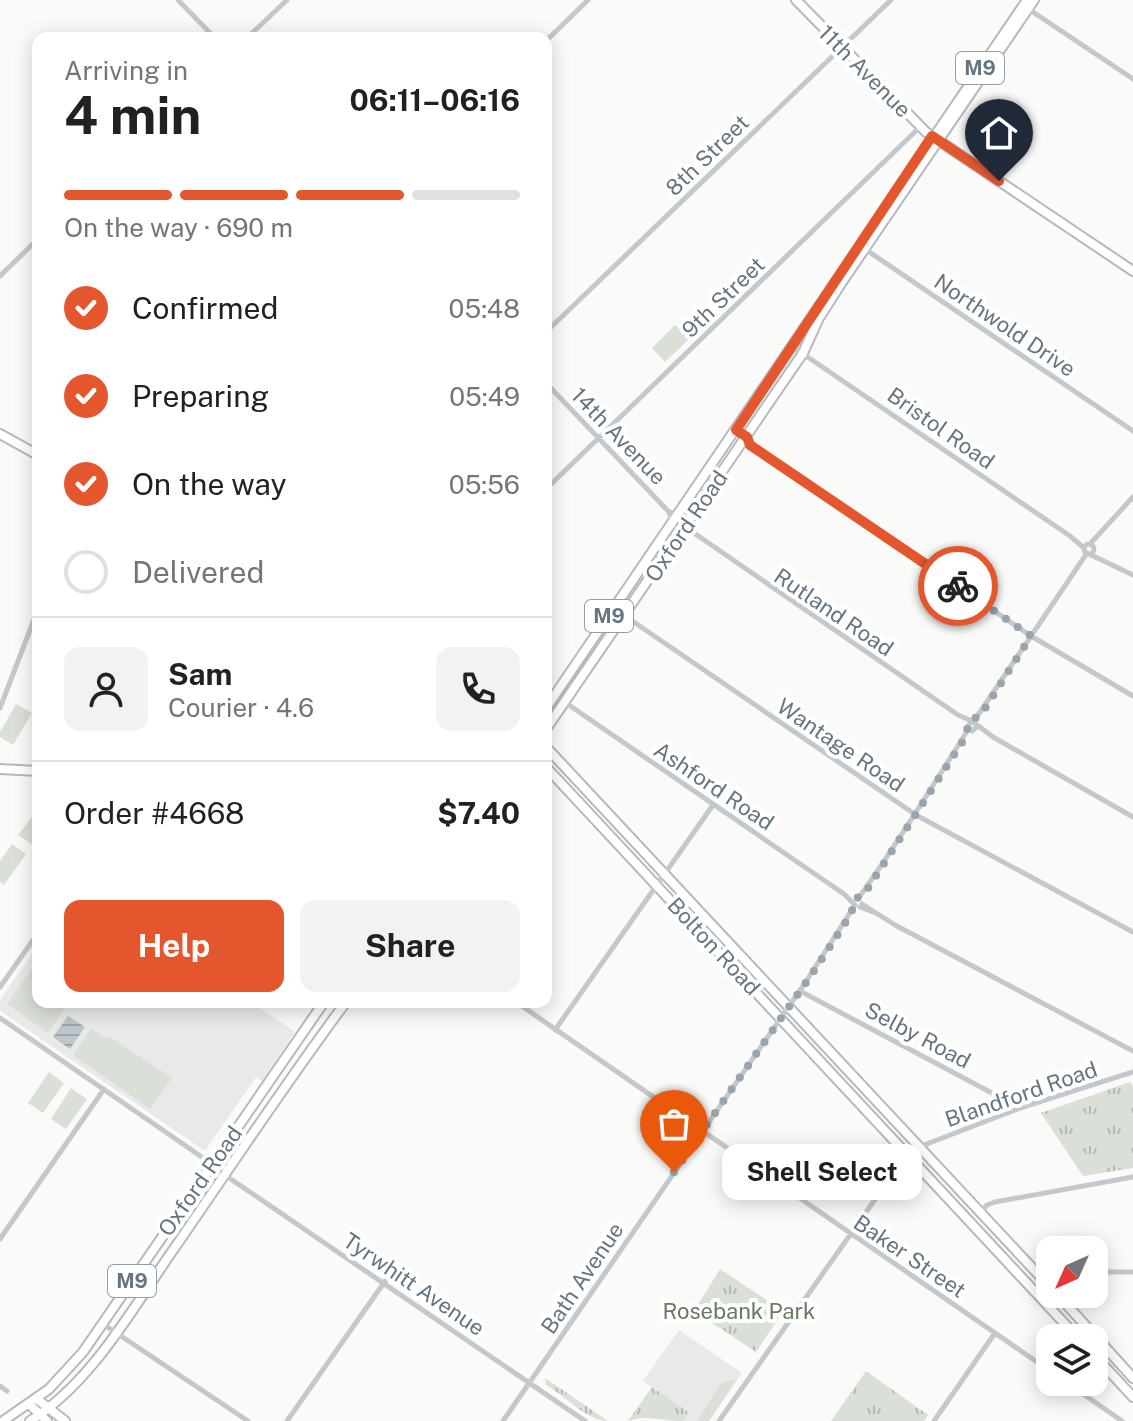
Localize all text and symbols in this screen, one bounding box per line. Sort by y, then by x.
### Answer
street label: 11th Avenue [813,19,917,123]
road number: M9 [956,52,1004,84]
text: Arriving in [64,55,188,86]
text: 06:11–06:16 [350,82,520,118]
text: 4 min [64,85,201,146]
pin [965,99,1033,181]
street label: 8th Street [660,109,754,201]
icon: home [977,111,1021,155]
text: On the way · 690 m [64,212,293,243]
street label: 9th Street [676,251,770,343]
street label: Northwold Drive [929,268,1081,382]
icon: check [64,286,108,330]
text: Confirmed [132,290,278,326]
text: 05:48 [449,293,520,324]
icon: check [64,374,108,418]
text: Preparing [132,378,269,414]
text: 05:49 [449,381,520,412]
street label: 14th Avenue [566,382,672,490]
street label: Bristol Road [883,382,999,474]
icon: check [64,462,108,506]
text: On the way [132,466,286,502]
street label: Oxford Road [639,466,733,586]
text: 05:56 [449,469,520,500]
courier [918,546,998,626]
text: Delivered [132,554,264,590]
street label: Rutland Road [770,563,898,661]
icon: bike [936,564,980,608]
road number: M9 [585,600,633,632]
button: person [64,647,148,731]
button: phone [436,647,520,731]
text: Sam [168,656,232,692]
text: Courier · 4.6 [168,692,314,723]
street label: Wantage Road [772,693,910,797]
street label: Ashford Road [649,736,779,836]
text: Order #4668 [64,795,245,831]
text: $7.40 [437,795,520,831]
street label: Bolton Road [662,892,766,1000]
button: Help [64,900,284,992]
button: Share [300,900,520,992]
street label: Selby Road [861,996,975,1074]
street label: Blandford Road [941,1056,1101,1132]
pin [640,1090,708,1172]
icon: bag [652,1102,696,1146]
street label: Oxford Road [153,1121,247,1241]
callout: Shell Select [722,1144,922,1200]
text: Shell Select [746,1156,898,1187]
street label: Baker Street [849,1209,971,1303]
street label: Bath Avenue [535,1217,629,1339]
street label: Tyrwhitt Avenue [338,1227,490,1341]
north arrow [1036,1236,1108,1308]
map controls [1036,1236,1108,1396]
road number: M9 [108,1265,156,1297]
park label: Rosebank Park [663,1298,815,1324]
button: layers [1036,1324,1108,1396]

